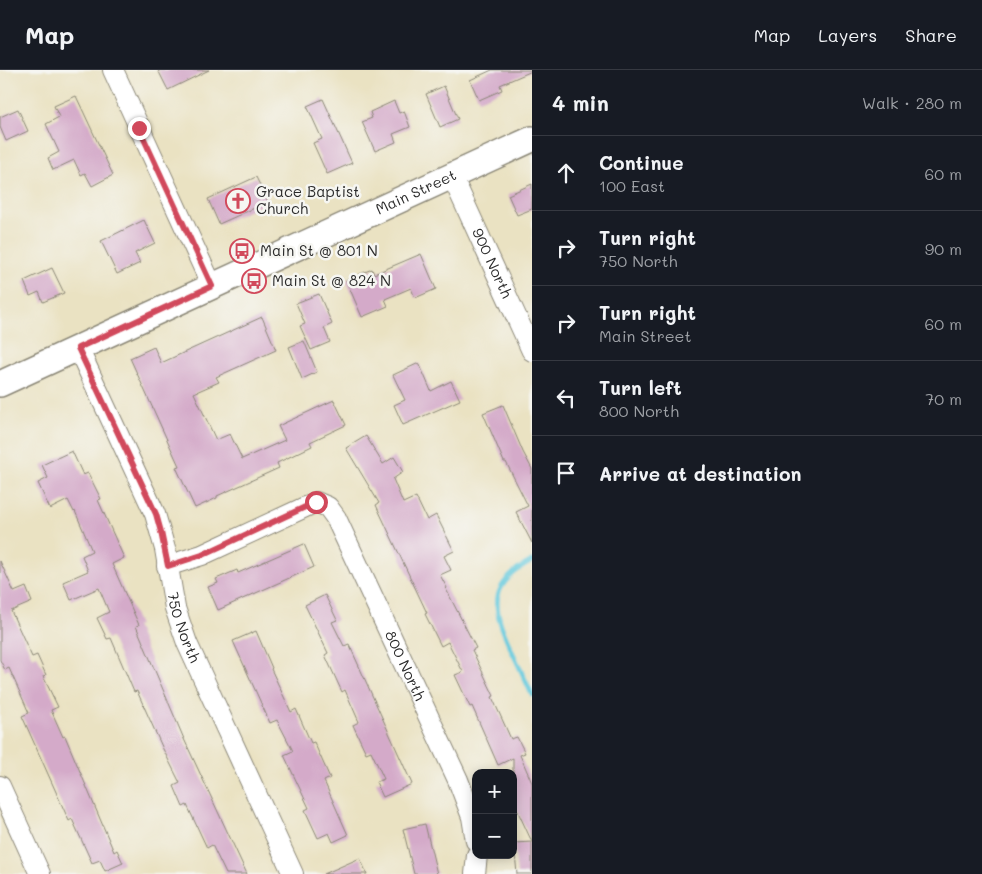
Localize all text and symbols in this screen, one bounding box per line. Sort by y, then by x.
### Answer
text: Map [25,19,74,50]
text: Map [754,23,790,47]
text: Layers [818,23,877,47]
text: Share [905,23,957,47]
text: 4 min [552,89,609,116]
text: Walk · 280 m [862,92,962,113]
route end [128,117,151,140]
text: Continue [599,150,684,175]
icon: ahead [552,159,580,187]
text: 60 m [925,163,962,184]
street label: Main Street [372,164,459,219]
text: 100 East [599,175,665,196]
place label: Grace Baptist Church [256,181,360,218]
church icon: Grace Baptist Church [225,188,251,214]
street label: 900 North [468,225,517,301]
text: Turn right [599,225,696,250]
icon: right [552,234,580,262]
bus stop icon: Main St @ 801 N [229,238,255,264]
text: 90 m [925,238,962,259]
place label: Main St @ 801 N [260,240,378,260]
text: 750 North [599,250,678,271]
bus stop icon: Main St @ 824 N [241,268,267,294]
place label: Main St @ 824 N [272,270,391,290]
text: Turn right [599,300,696,325]
icon: right [552,309,580,337]
text: 60 m [925,313,962,334]
text: Main Street [599,325,692,346]
text: Turn left [599,375,682,400]
icon: left [552,384,580,412]
text: 70 m [925,388,962,409]
text: 800 North [599,400,679,421]
icon: arrive [552,459,580,487]
text: Arrive at destination [599,461,802,486]
route start [305,491,328,514]
street label: 750 North [163,590,206,666]
street label: 800 North [381,627,431,704]
map controls [472,769,517,859]
button: + [472,769,517,814]
button: − [472,814,517,859]

